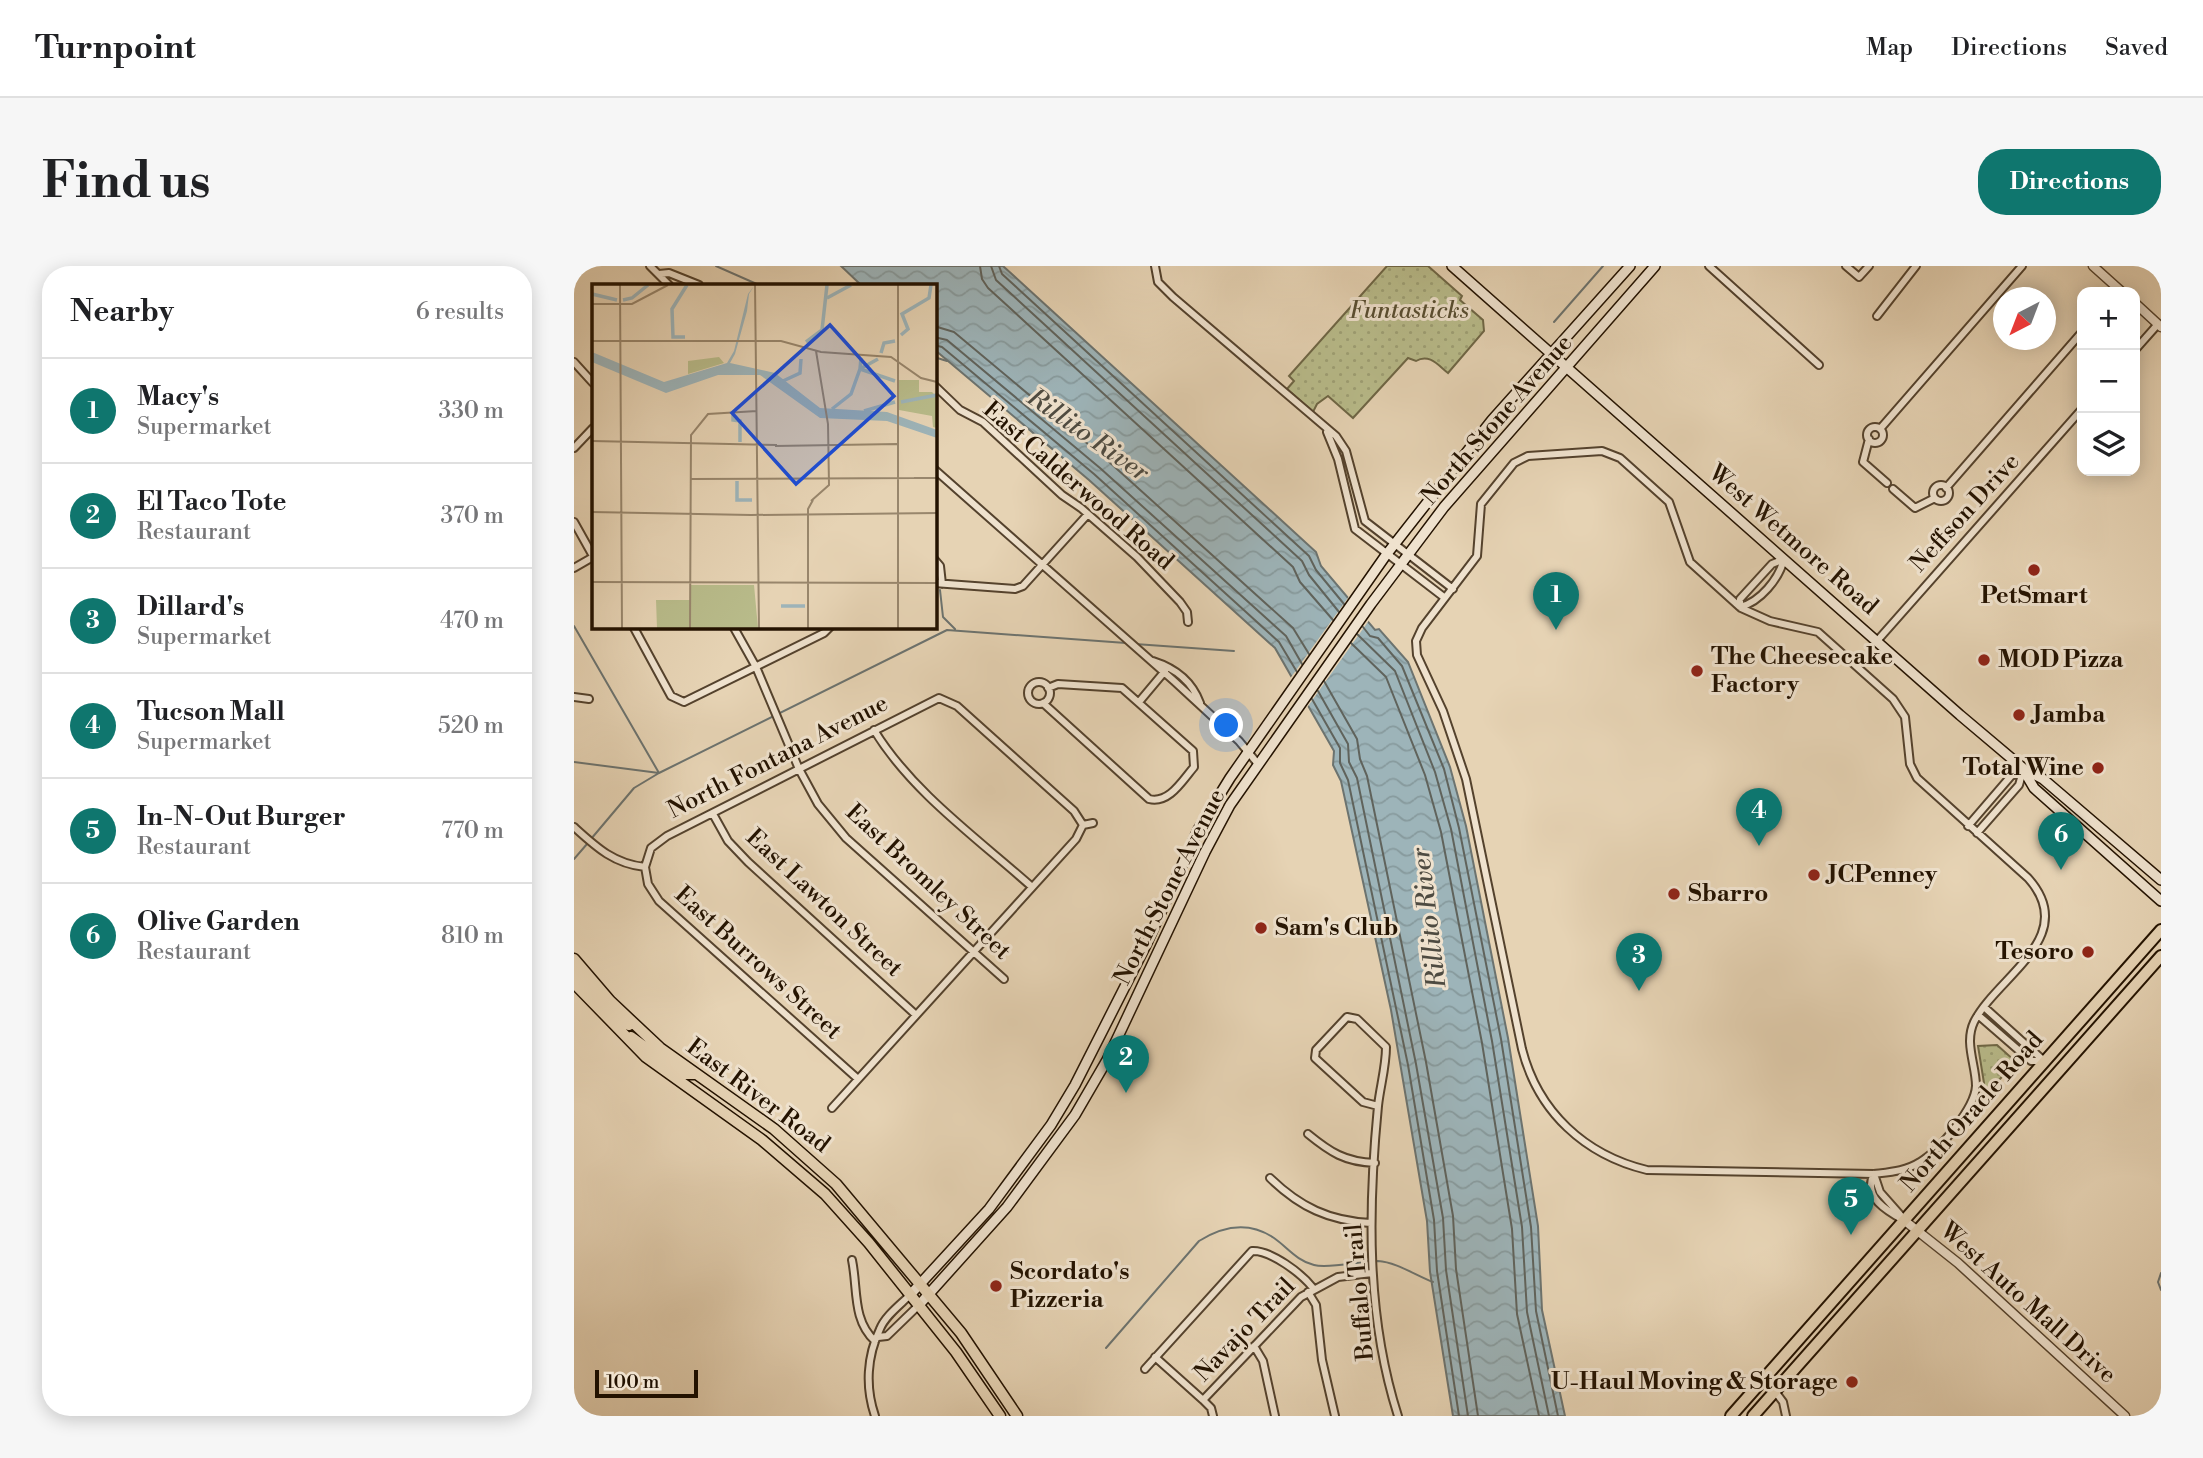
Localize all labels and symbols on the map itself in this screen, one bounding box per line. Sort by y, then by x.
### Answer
inset map [592,284,936,628]
north arrow [1993,287,2056,350]
park label: Funtasticks [1349,296,1469,326]
street label: North Stone Avenue [1415,329,1579,511]
water label: Rillito River [1020,381,1156,489]
street label: East Calderwood Road [976,395,1180,577]
street label: Neffson Drive [1904,447,2026,579]
street label: West Wetmore Road [1701,458,1884,622]
marker: PetSmart [2026,562,2042,578]
pin: 1 [1533,572,1579,630]
place label: PetSmart [1980,581,2088,611]
place label: The Cheesecake Factory [1711,642,1893,700]
place label: MOD Pizza [1998,645,2124,675]
marker: MOD Pizza [1976,652,1992,668]
marker: The Cheesecake Factory [1689,663,1705,679]
street label: North Fontana Avenue [663,688,893,826]
place label: Jamba [2030,700,2106,730]
marker: Jamba [2011,707,2027,723]
your location [1209,708,1243,742]
place label: Total Wine [1962,753,2084,783]
marker: Total Wine [2090,760,2106,776]
street label: North Stone Avenue [1108,784,1232,990]
pin: 4 [1736,788,1782,846]
street label: East Bromley Street [839,798,1017,967]
pin: 6 [2038,812,2084,870]
street label: East Lawton Street [739,823,909,984]
water label: Rillito River [1404,845,1454,991]
place label: JCPenney [1825,860,1938,890]
marker: JCPenney [1806,867,1822,883]
place label: Sbarro [1688,879,1768,909]
street label: East Burrows Street [668,880,848,1046]
marker: Sbarro [1666,886,1682,902]
place label: Sam's Club [1275,913,1398,943]
marker: Sam's Club [1253,920,1269,936]
pin: 3 [1616,933,1662,991]
place label: Tesoro [1996,937,2074,967]
marker: Tesoro [2080,944,2096,960]
street label: North Oracle Road [1894,1025,2050,1198]
street label: East River Road [680,1032,836,1160]
pin: 2 [1103,1035,1149,1093]
pin: 5 [1828,1177,1874,1235]
street label: West Auto Mall Drive [1933,1215,2122,1390]
street label: Buffalo Trail [1339,1222,1381,1363]
place label: Scordato's Pizzeria [1010,1257,1129,1315]
street label: Navajo Trail [1188,1272,1302,1388]
marker: Scordato's Pizzeria [988,1278,1004,1294]
scale bar [595,1367,698,1399]
place label: U-Haul Moving & Storage [1551,1367,1838,1397]
marker: U-Haul Moving & Storage [1844,1374,1860,1390]

